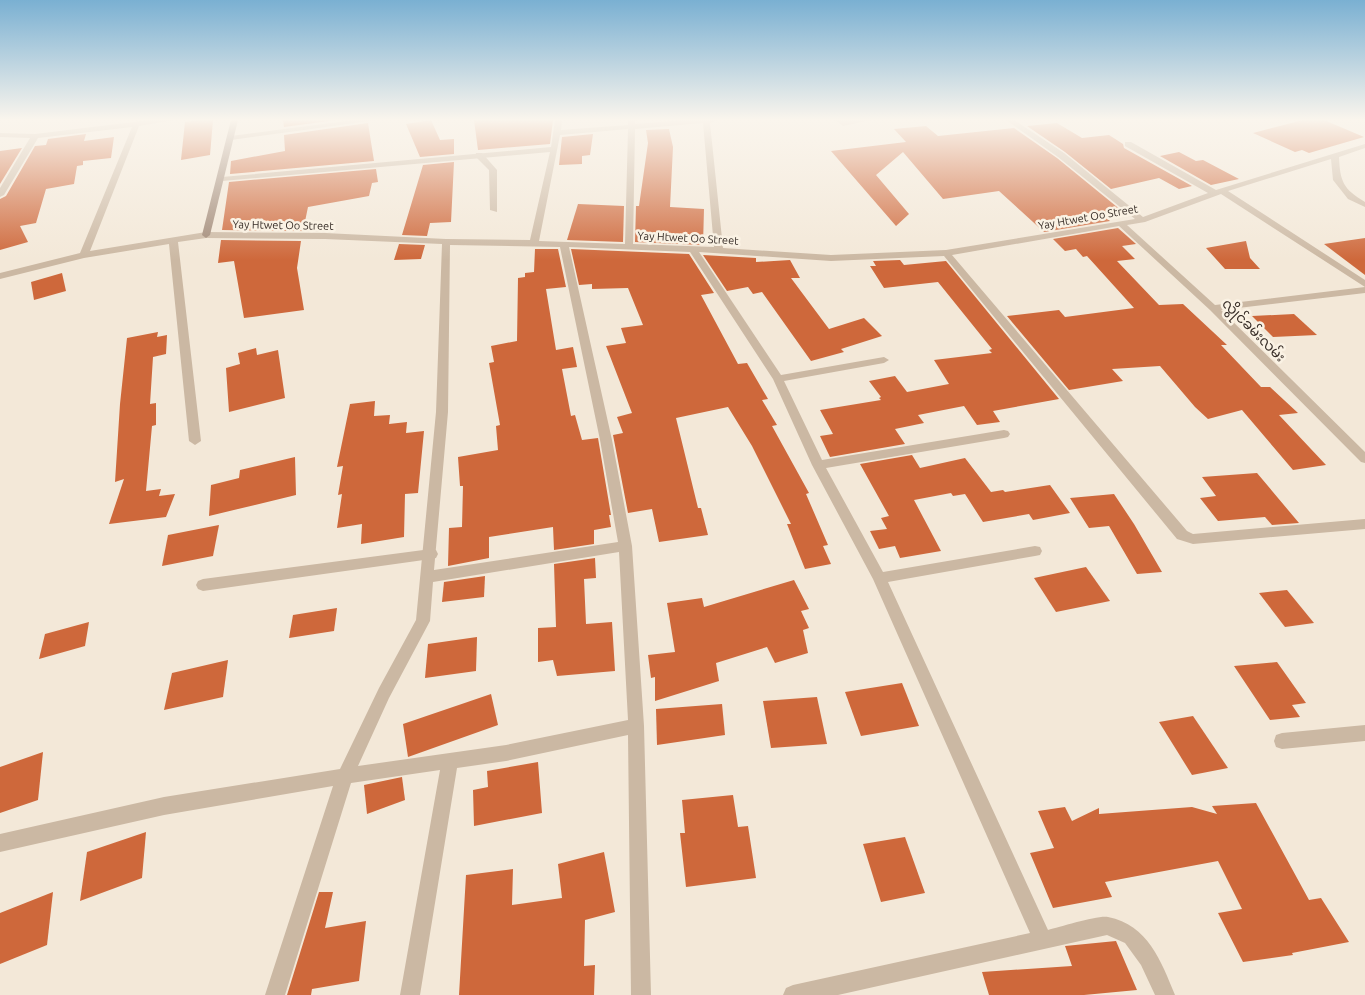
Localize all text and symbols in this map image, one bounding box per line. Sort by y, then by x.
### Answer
street label: Yay Htwet Oo Street [1037,202,1139,232]
street label: Yay Htwet Oo Street [232,218,334,232]
street label: Yay Htwet Oo Street [637,229,739,247]
street label: လွိုင်ခမ်းလမ်း [1216,294,1290,368]

